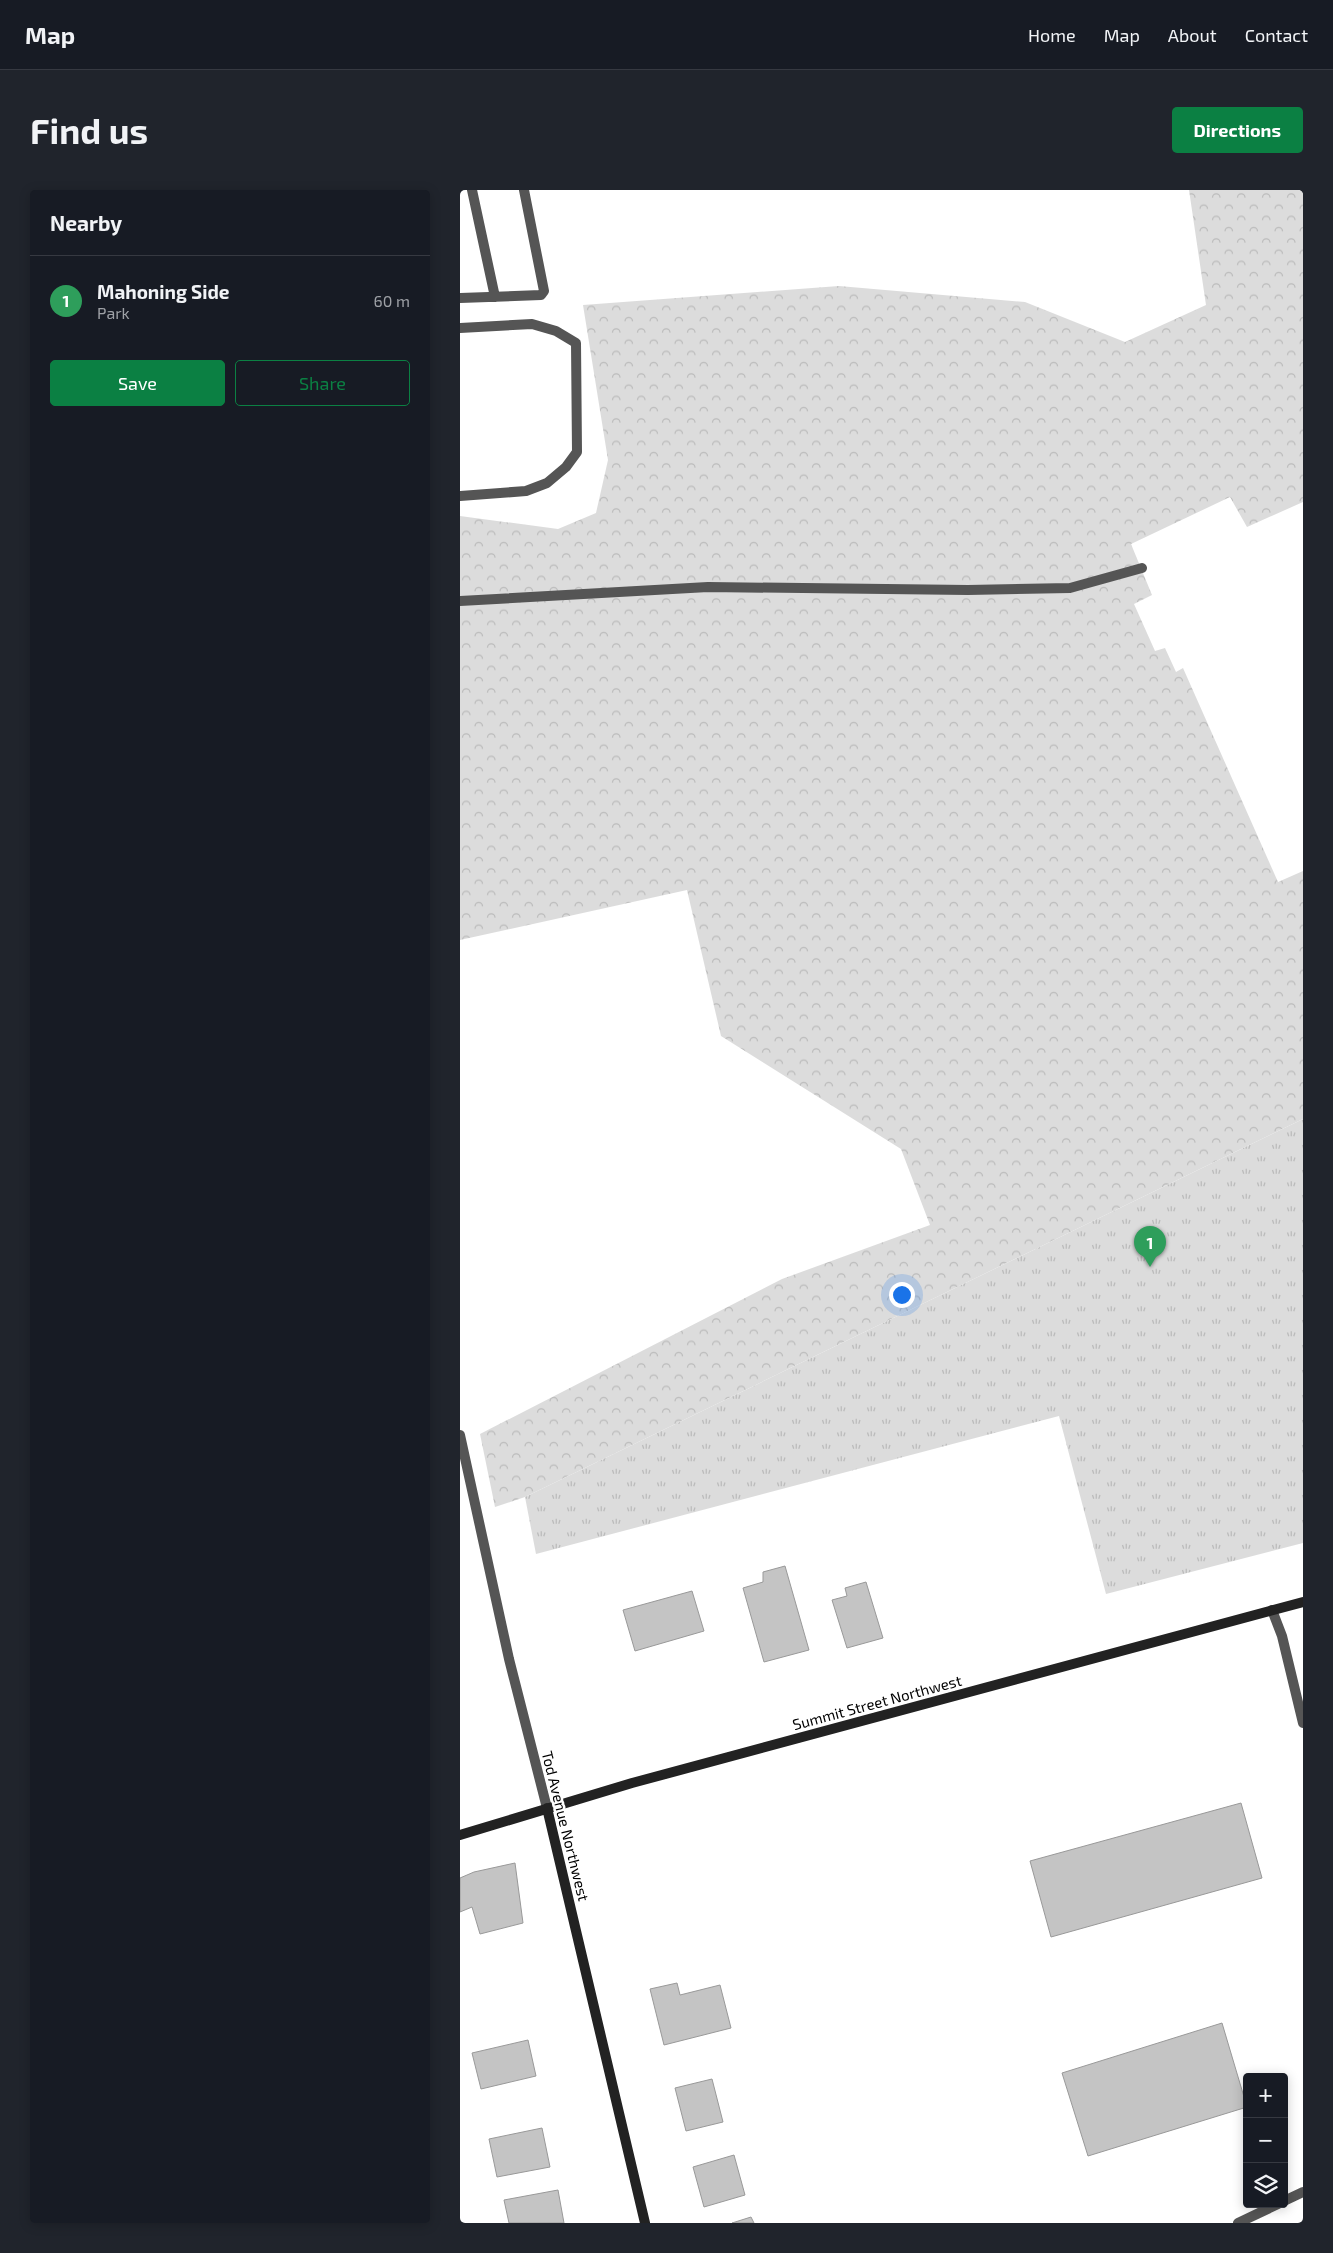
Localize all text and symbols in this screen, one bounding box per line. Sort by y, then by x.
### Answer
text: Map [25,20,75,49]
text: Home [1028,24,1076,46]
text: Map [1104,24,1140,46]
text: About [1168,24,1217,46]
text: Contact [1245,24,1308,46]
button: Directions [1172,107,1303,153]
text: Find us [30,109,148,151]
text: Nearby [50,210,122,235]
text: Mahoning Side [97,280,230,303]
text: 1 [63,291,69,310]
text: 60 m [374,291,410,310]
text: Park [97,303,130,322]
button: Save [50,360,225,406]
button: Share [235,360,410,406]
pin: 1 [1134,1226,1166,1267]
your location [889,1282,915,1308]
street label: Summit Street Northwest [790,1671,964,1733]
street label: Tod Avenue Northwest [539,1749,593,1903]
map controls [1243,2073,1288,2208]
button: + [1243,2073,1288,2118]
button: − [1243,2118,1288,2163]
button: layers [1243,2163,1288,2208]

